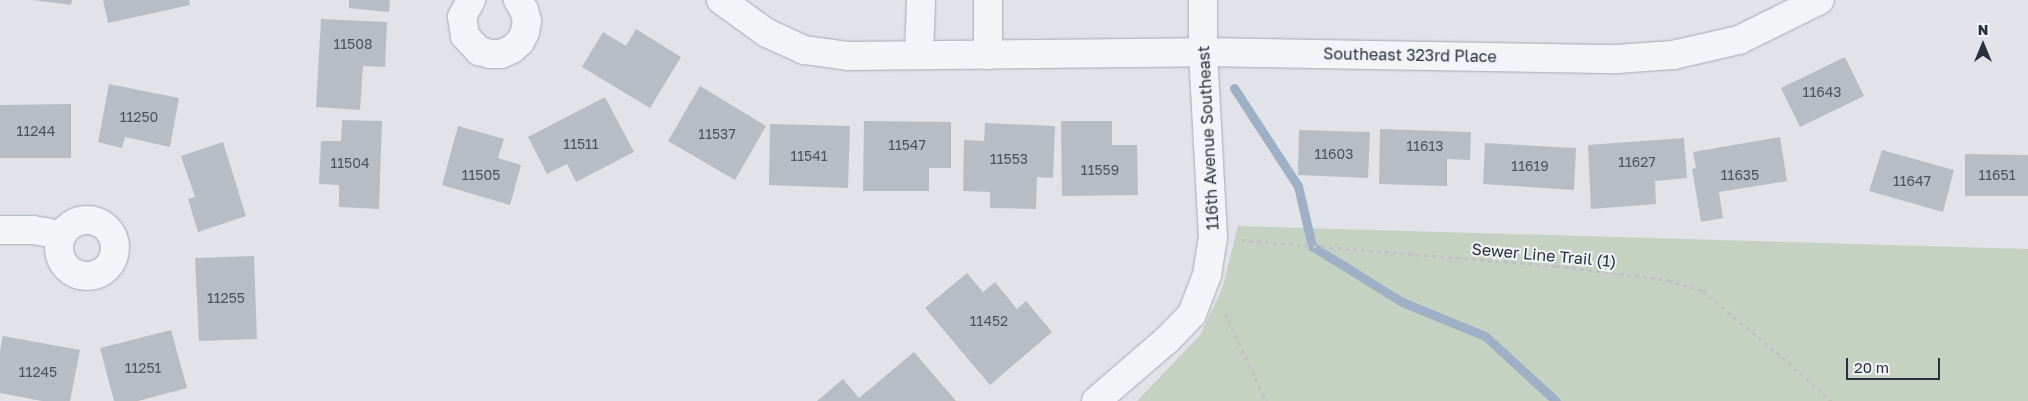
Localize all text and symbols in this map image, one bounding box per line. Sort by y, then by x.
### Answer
north arrow [1958,20,2008,70]
text: N [1978,21,1988,38]
house number: 11508 [334,36,372,52]
street label: Southeast 323rd Place [1323,44,1497,66]
street label: 116th Avenue Southeast [1194,45,1222,231]
house number: 11643 [1803,84,1841,100]
house number: 11250 [120,109,158,125]
house number: 11244 [17,123,55,139]
house number: 11537 [698,126,736,142]
house number: 11511 [563,136,599,152]
house number: 11547 [888,137,926,153]
house number: 11613 [1406,138,1444,154]
house number: 11603 [1315,146,1353,162]
house number: 11541 [790,148,828,164]
house number: 11553 [990,151,1028,167]
house number: 11627 [1618,154,1656,170]
house number: 11504 [331,155,369,171]
house number: 11619 [1511,158,1549,174]
house number: 11559 [1081,162,1119,178]
house number: 11505 [462,167,500,183]
house number: 11635 [1721,167,1759,183]
house number: 11651 [1979,167,2015,183]
house number: 11647 [1893,173,1931,189]
street label: Sewer Line Trail (1) [1471,239,1617,271]
house number: 11255 [207,290,245,306]
house number: 11452 [970,313,1008,329]
scale bar [1848,348,1942,380]
text: 20 m [1854,358,1889,376]
house number: 11251 [125,360,161,376]
house number: 11245 [19,364,57,380]

